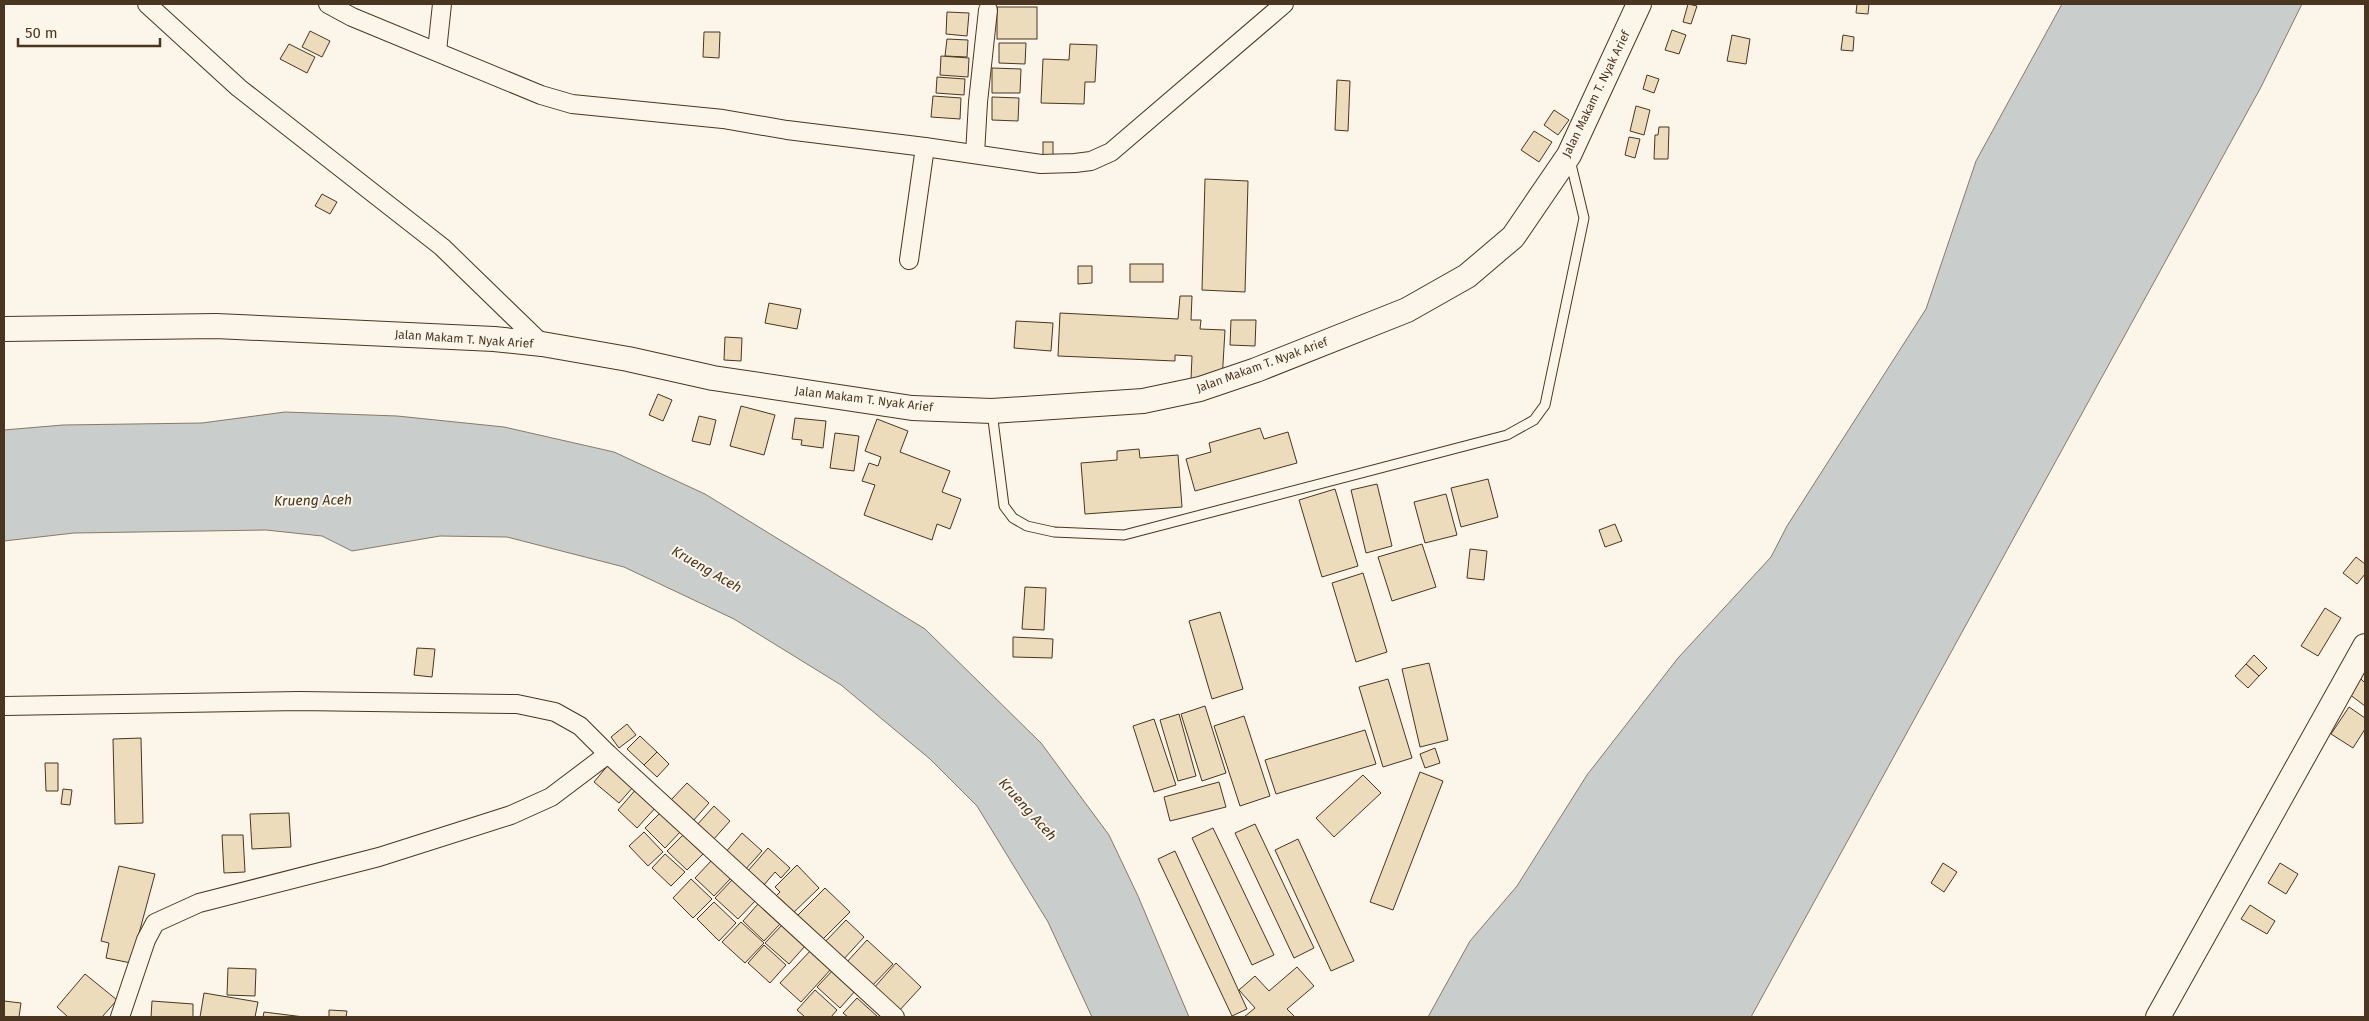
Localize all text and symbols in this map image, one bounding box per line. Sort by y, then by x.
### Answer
scale bar [18,15,160,47]
text: 50 m [25,24,58,42]
street label: Jalan Makam T. Nyak Arief [1559,28,1633,159]
street label: Jalan Makam T. Nyak Arief [394,327,535,351]
street label: Jalan Makam T. Nyak Arief [1194,334,1331,395]
street label: Jalan Makam T. Nyak Arief [794,384,935,415]
water label: Krueng Aceh [274,491,352,510]
water label: Krueng Aceh [669,542,745,596]
water label: Krueng Aceh [995,775,1060,844]

